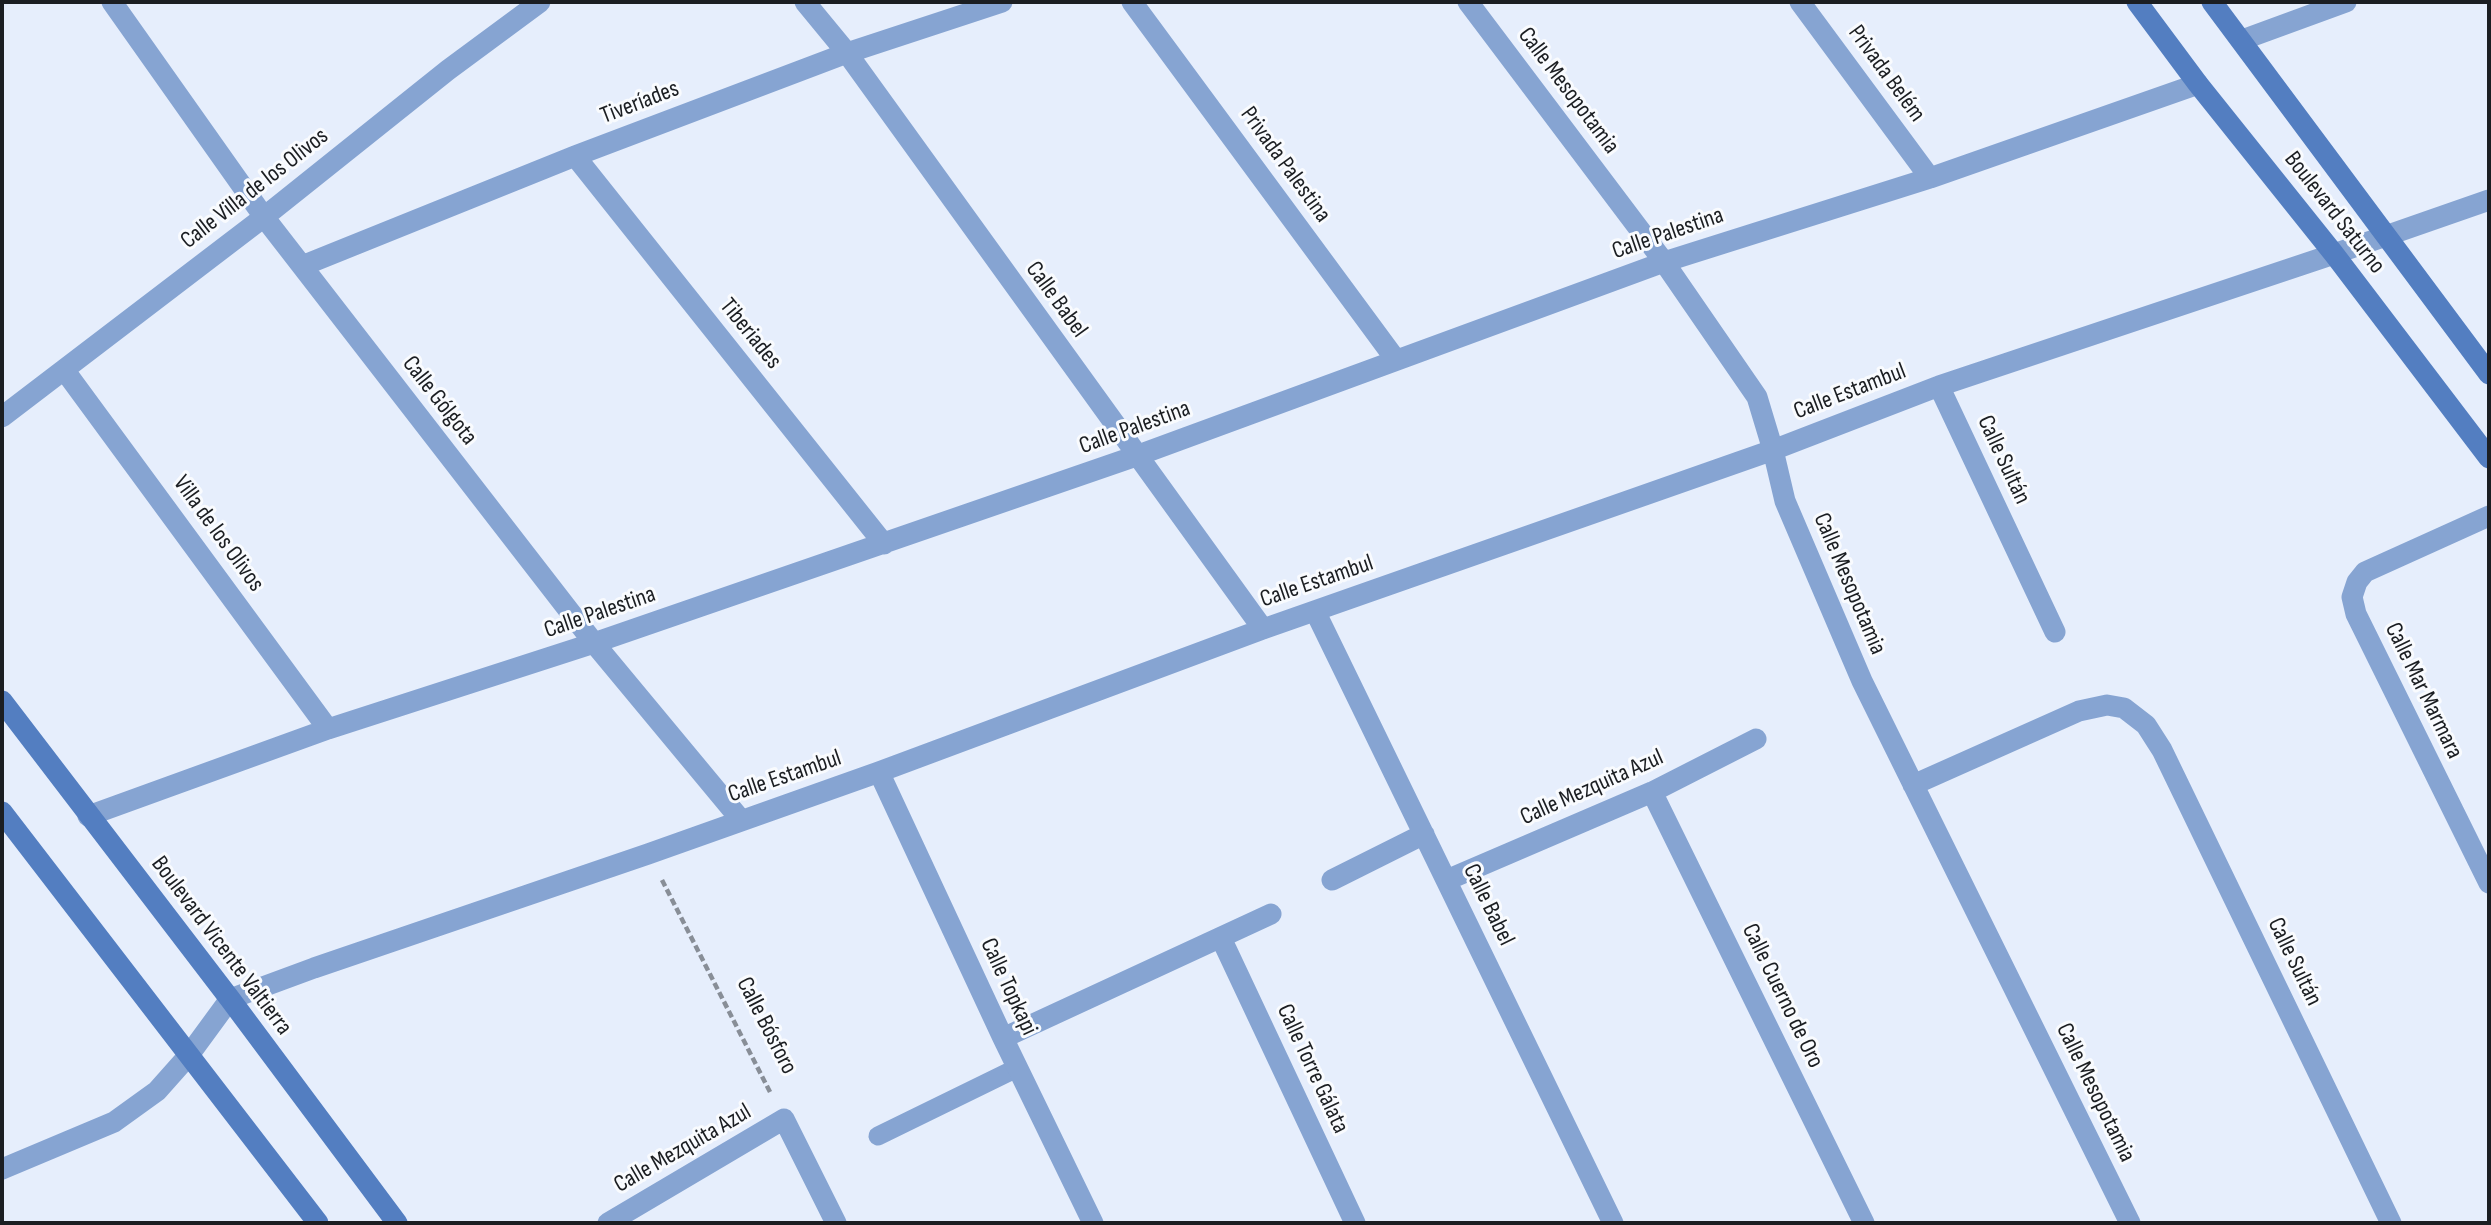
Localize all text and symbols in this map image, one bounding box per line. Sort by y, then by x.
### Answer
street label: Privada Belém [1841,20,1931,128]
street label: Calle Mesopotamia [1511,22,1625,160]
street label: Tiveríades [597,75,683,131]
street label: Privada Palestina [1233,102,1337,228]
street label: Calle Villa de los Olivos [175,122,335,256]
street label: Boulevard Saturno [2277,146,2391,280]
street label: Calle Palestina [1608,202,1728,266]
street label: Calle Babel [1019,256,1093,344]
street label: Tiberiades [713,293,787,375]
street label: Calle Gólgota [395,351,483,451]
street label: Calle Estambul [1790,357,1910,427]
street label: Calle Palestina [1076,395,1194,461]
street label: Calle Sultán [1970,411,2036,509]
street label: Villa de los Olivos [166,470,270,598]
street label: Calle Mesopotamia [1806,509,1892,659]
street label: Calle Estambul [1257,549,1377,615]
street label: Calle Palestina [540,581,660,645]
street label: Calle Mar Marmara [2378,618,2468,764]
street label: Calle Estambul [725,744,845,810]
street label: Calle Mezquita Azul [1516,744,1668,832]
street label: Boulevard Vicente Valtierra [144,851,298,1041]
street label: Calle Babel [1456,860,1520,950]
street label: Calle Sultán [2260,913,2328,1011]
street label: Calle Cuerno de Oro [1735,919,1829,1073]
street label: Calle Topkapi [973,934,1043,1040]
street label: Calle Bósforo [729,973,803,1079]
street label: Calle Torre Gálata [1270,1000,1354,1138]
street label: Calle Mesopotamia [2049,1019,2141,1167]
street label: Calle Mezquita Azul [609,1098,757,1200]

